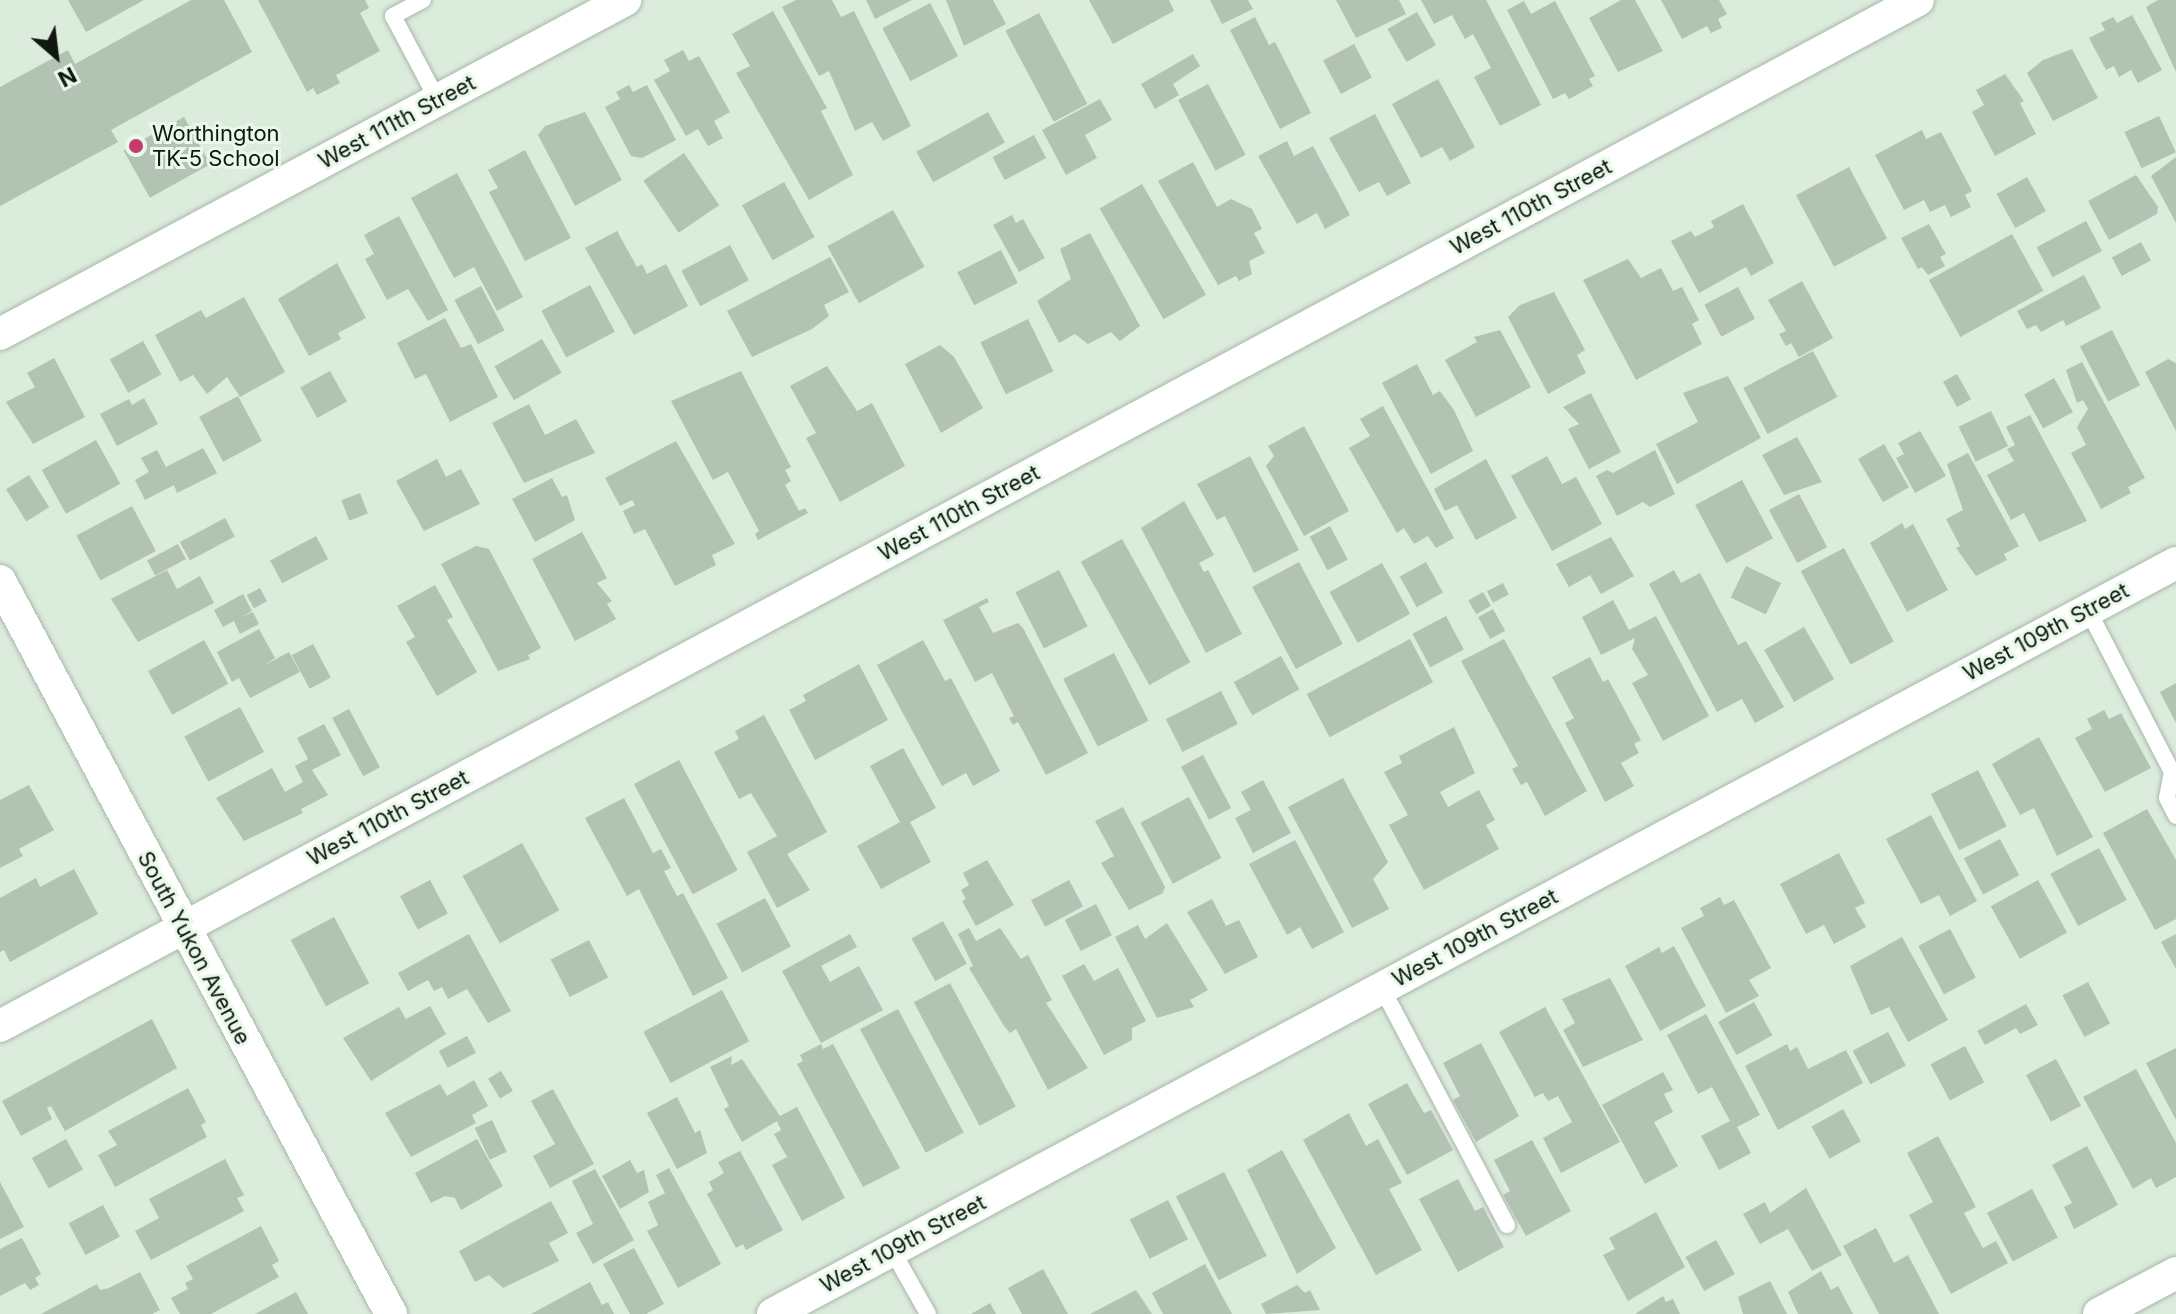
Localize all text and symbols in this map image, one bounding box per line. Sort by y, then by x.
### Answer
north arrow [16,16,96,96]
text: N [54,62,81,93]
street label: West 111th Street [314,69,480,175]
place label: Worthington TK-5 School [152,120,280,172]
marker: Worthington TK-5 School [127,137,145,155]
street label: West 110th Street [1446,153,1616,261]
street label: West 110th Street [874,459,1044,567]
street label: West 109th Street [1959,577,2133,687]
street label: West 110th Street [303,764,473,872]
street label: South Yukon Avenue [132,847,256,1049]
street label: West 109th Street [1388,883,1562,993]
street label: West 109th Street [816,1189,990,1299]

